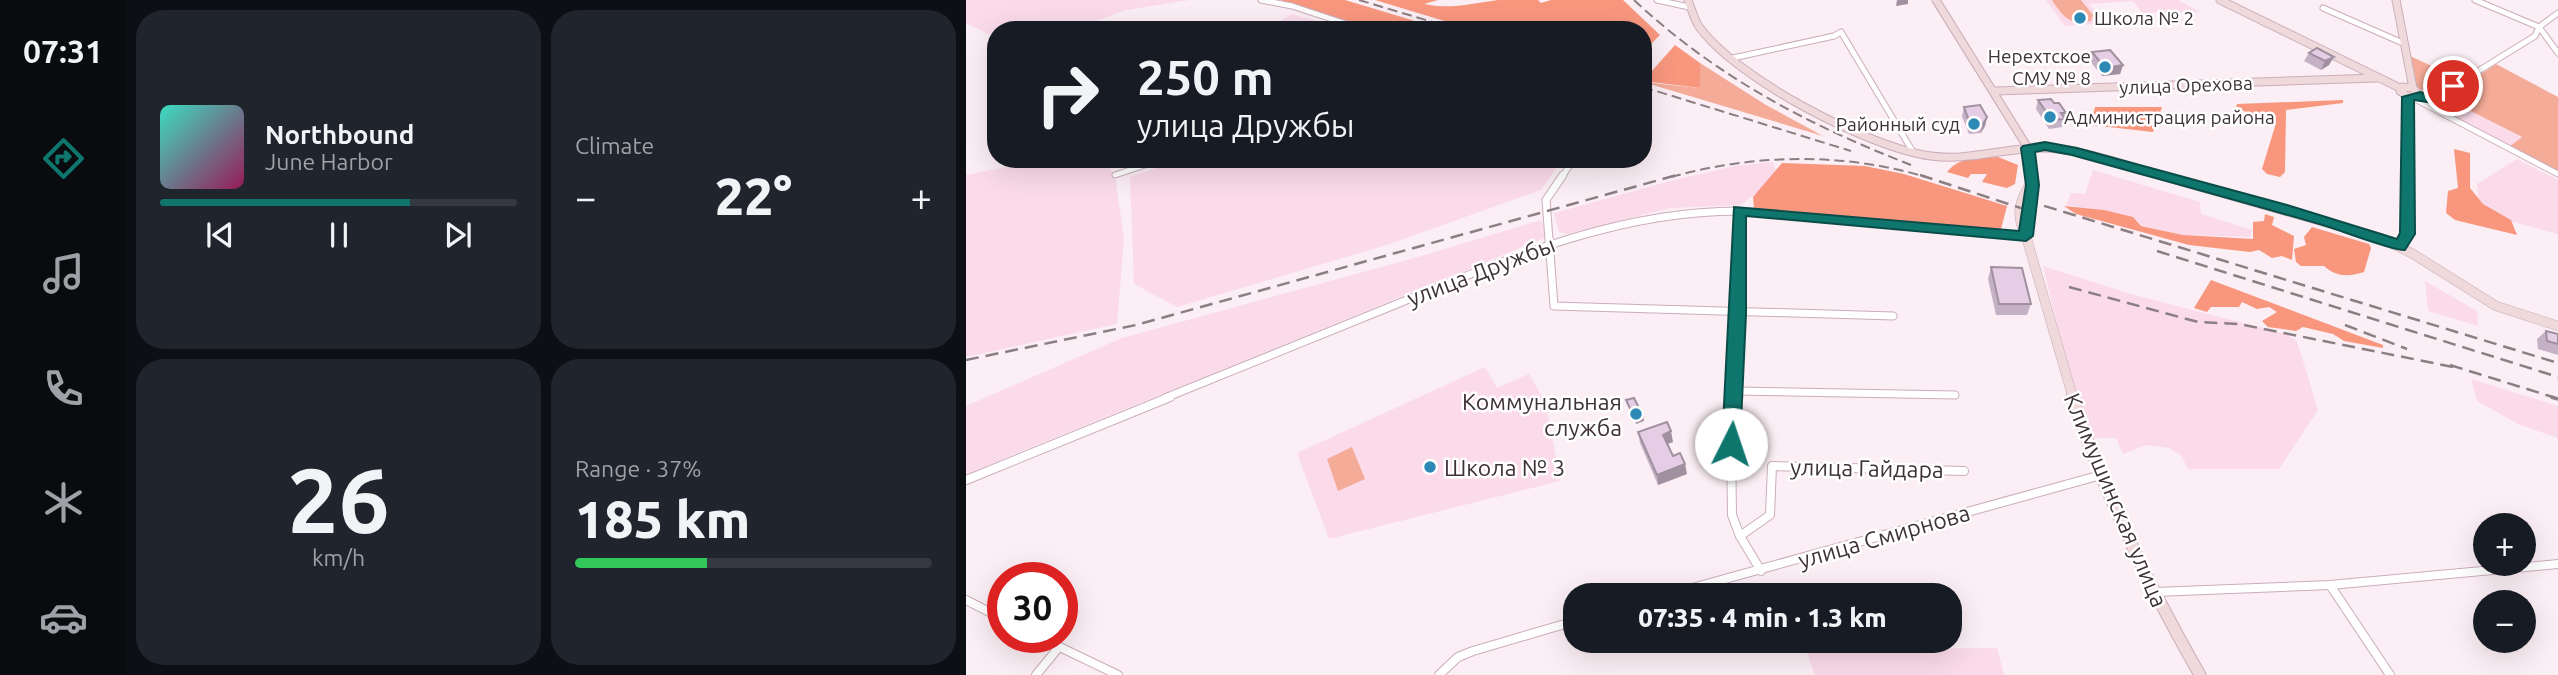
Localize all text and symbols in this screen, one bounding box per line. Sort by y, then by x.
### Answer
place label: Школа № 2 [2094,7,2194,29]
marker: Школа № 2 [2072,10,2088,26]
text: 07:31 [23,33,103,69]
place label: Нерехтское СМУ № 8 [1988,45,2091,89]
icon: right [1022,49,1113,140]
text: 250 m [1137,49,1274,104]
pin [2423,56,2483,116]
marker: Нерехтское СМУ № 8 [2097,59,2113,75]
icon: arrive [2434,67,2472,105]
street label: улица Орехова [2119,72,2253,98]
place label: Администрация района [2064,106,2275,128]
text: улица Дружбы [1137,107,1355,143]
marker: Администрация района [2042,109,2058,125]
place label: Районный суд [1836,113,1960,135]
marker: Районный суд [1966,116,1982,132]
text: Northbound [265,120,414,149]
text: Climate [575,133,654,158]
icon: directions [39,134,88,183]
text: June Harbor [265,149,393,174]
text: 22° [715,167,792,225]
text: − [575,176,596,218]
text: + [911,176,932,218]
icon: previous [201,216,239,254]
icon: pause [320,216,358,254]
icon: next [439,216,477,254]
street label: улица Дружбы [1403,231,1559,311]
icon: music [39,249,88,298]
icon: phone [39,364,88,413]
place label: Коммунальная служба [1462,389,1622,440]
street label: Климушинская улица [2060,389,2172,611]
marker: Коммунальная служба [1628,406,1644,422]
position arrow [1694,407,1768,481]
text: 26 [287,448,390,550]
street label: улица Гайдара [1790,454,1944,482]
place label: Школа № 3 [1444,455,1565,480]
text: Range · 37% [575,456,702,481]
marker: Школа № 3 [1422,459,1438,475]
icon: climate [39,478,88,527]
text: 185 km [575,490,750,548]
street label: улица Смирнова [1795,500,1973,572]
map controls [2473,513,2536,653]
button: + [2473,513,2536,576]
text: km/h [312,545,365,570]
speed limit sign: 30 [987,562,1078,653]
button: − [2473,590,2536,653]
icon: car [39,593,88,642]
text: 07:35 · 4 min · 1.3 km [1638,603,1887,632]

